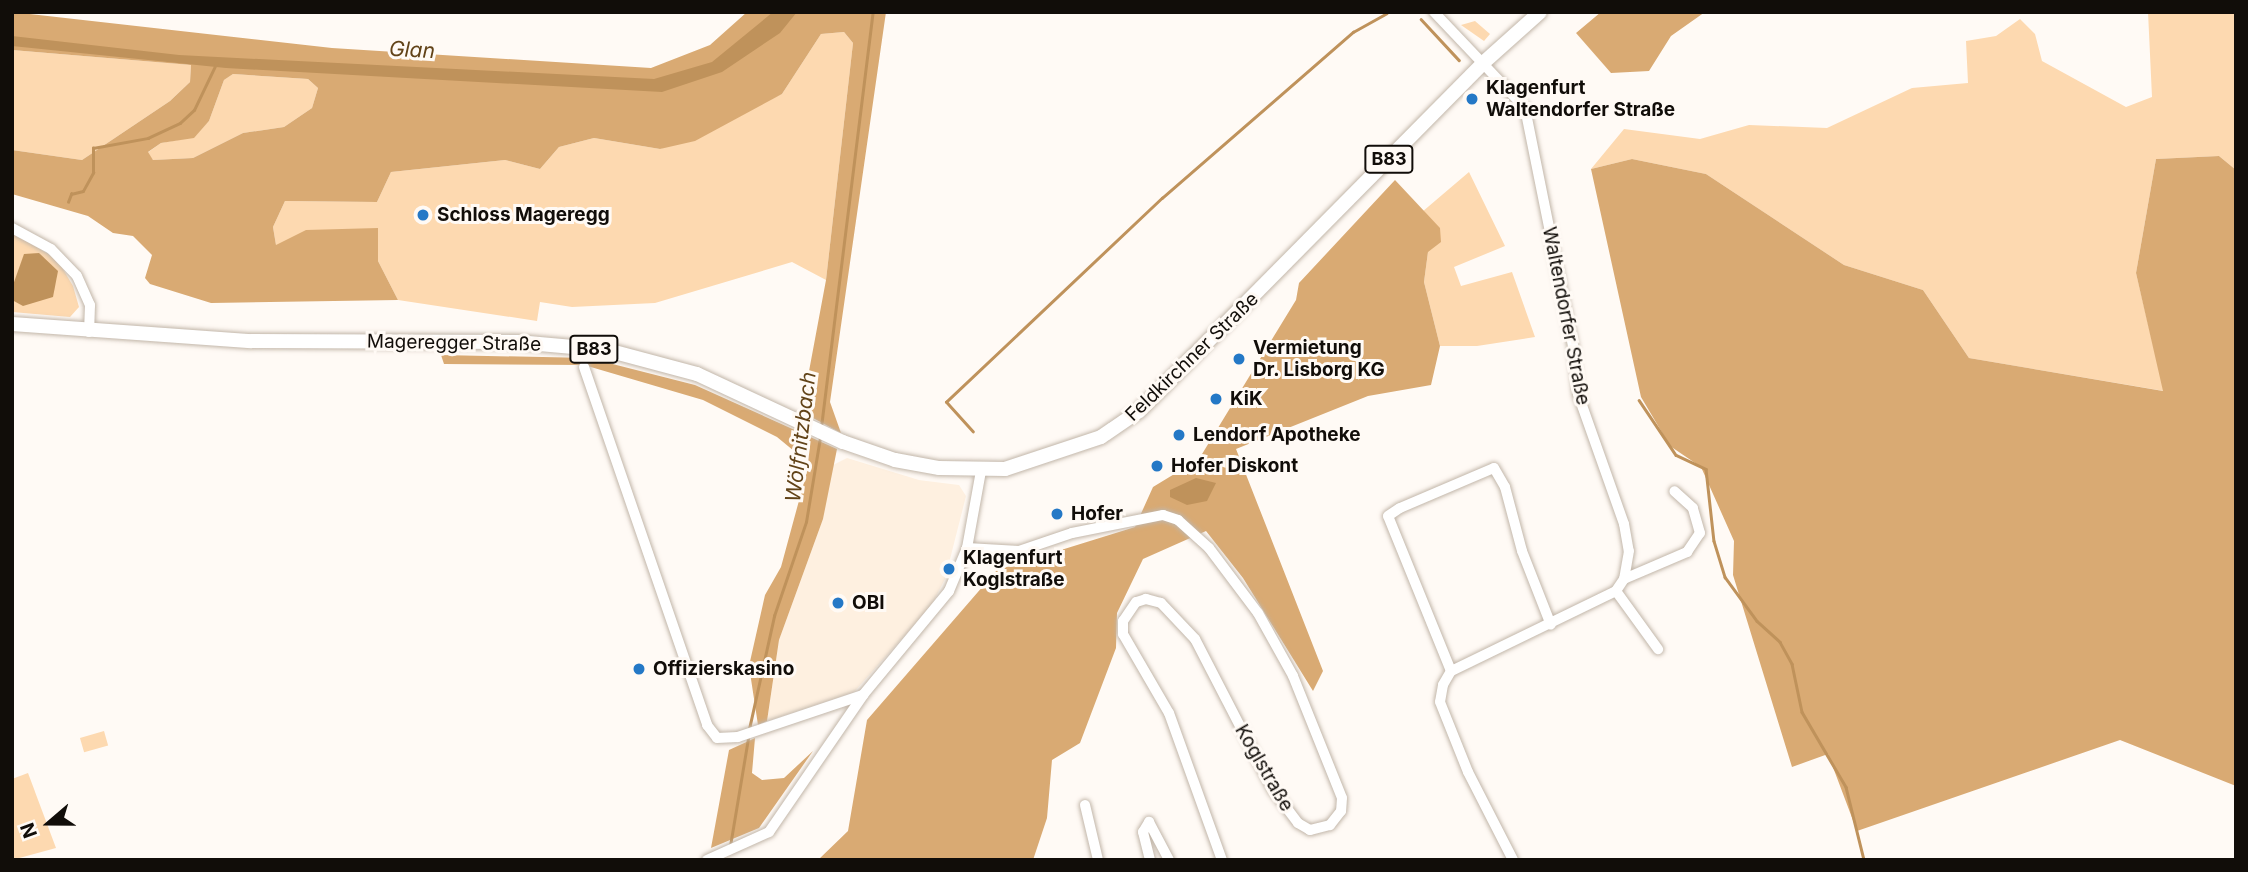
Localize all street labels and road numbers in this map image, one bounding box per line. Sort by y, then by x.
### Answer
road number: B83 [1363,144,1415,174]
street label: Waltendorfer Straße [1538,225,1594,407]
street label: Feldkirchner Straße [1121,288,1263,426]
street label: Mageregger Straße [367,330,541,356]
road number: B83 [568,334,620,363]
street label: Koglstraße [1230,721,1298,815]

